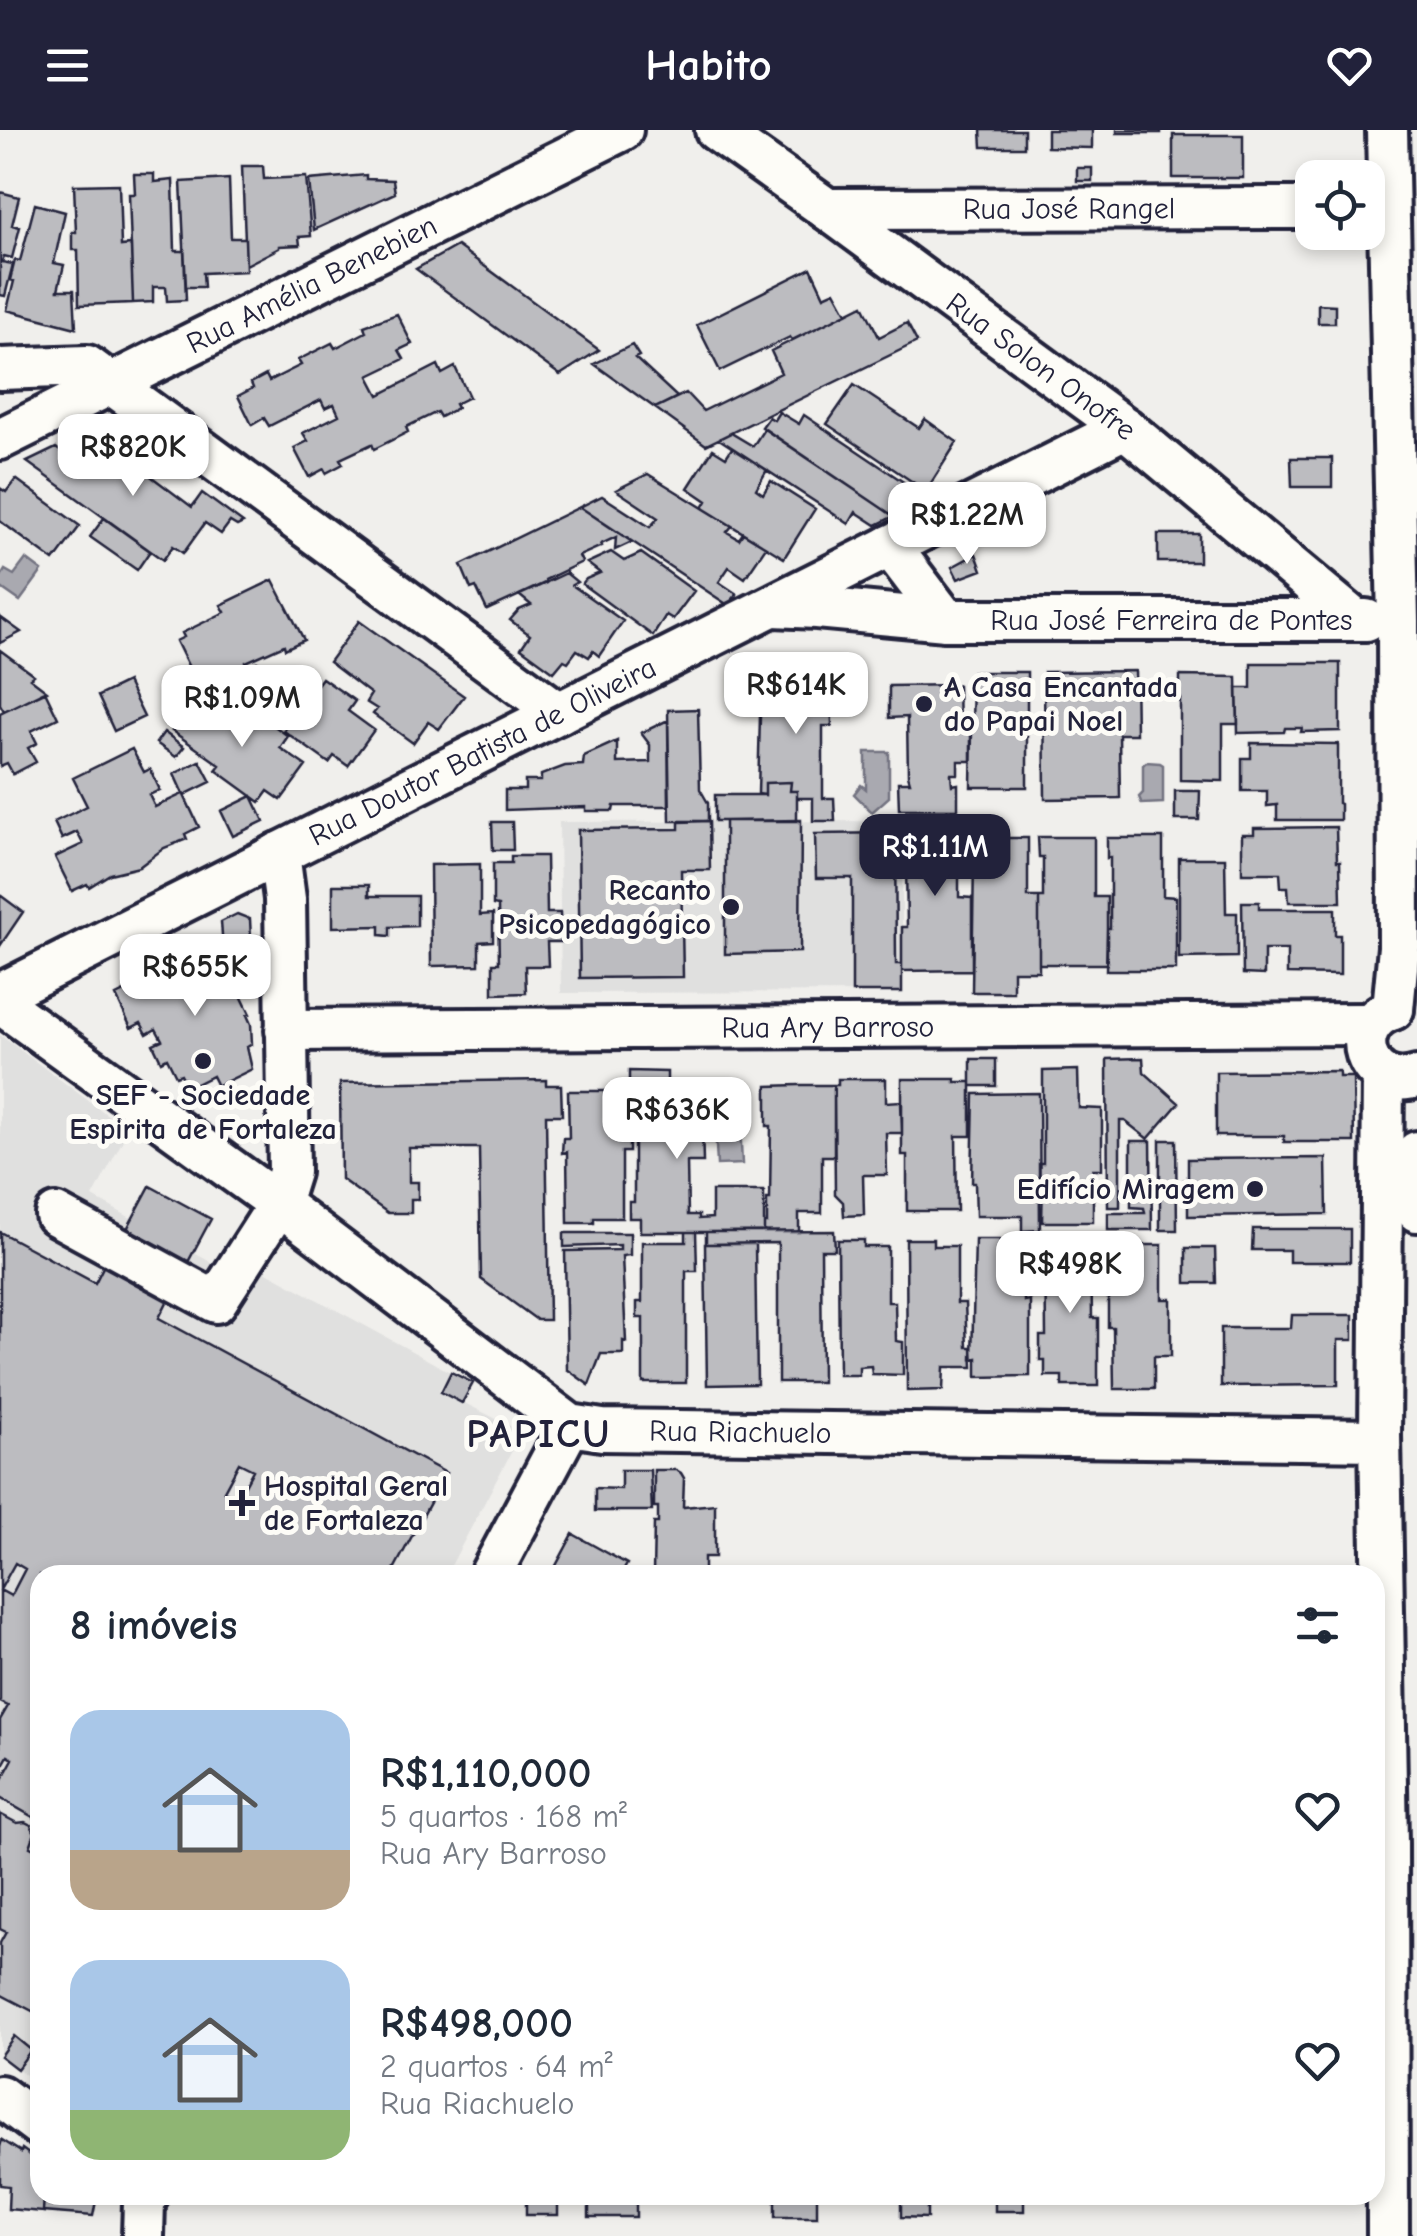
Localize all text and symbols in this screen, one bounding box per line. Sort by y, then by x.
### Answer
icon: menu [40,38,95,93]
icon: heart [1322,38,1377,93]
text: Habito [645,39,772,91]
map controls [1295,160,1385,250]
button: locate [1295,160,1385,250]
street label: Rua José Rangel [963,191,1175,226]
street label: Rua Amélia Benebien [181,207,442,361]
street label: Rua Solon Onofre [939,285,1143,447]
pin: R$820K [52,414,214,499]
text: R$820K [80,428,186,465]
pin: R$1.22M [875,482,1059,567]
text: R$1.22M [910,496,1024,533]
street label: Rua José Ferreira de Pontes [990,603,1353,638]
street label: Rua Doutor Batista de Oliveira [303,649,662,853]
pin: R$614K [715,652,877,737]
pin: R$1.09M [150,665,334,750]
text: R$614K [746,666,846,703]
place label: A Casa Encantada do Papai Noel [944,670,1178,739]
text: R$1.09M [183,679,301,716]
marker: A Casa Encantada do Papai Noel [913,693,935,715]
pin: R$1.11M [843,814,1027,899]
text: R$1.11M [881,828,989,865]
place label: Recanto Psicopedagógico [498,873,711,942]
marker: Recanto Psicopedagógico [720,896,742,918]
pin: R$655K [114,934,276,1019]
text: R$655K [142,948,248,985]
street label: Rua Ary Barroso [721,1009,935,1045]
marker: SEF - Sociedade Espirita de Fortaleza [192,1050,214,1072]
pin: R$636K [596,1077,758,1162]
place label: SEF - Sociedade Espirita de Fortaleza [69,1078,337,1147]
text: R$636K [624,1091,730,1128]
place label: Edifício Miragem [1017,1172,1235,1207]
marker: Edifício Miragem [1244,1178,1266,1200]
pin: R$498K [989,1231,1151,1316]
text: R$498K [1018,1245,1122,1282]
district label: PAPICU [466,1411,612,1457]
street label: Rua Riachuelo [649,1413,832,1450]
place label: Hospital Geral de Fortaleza [264,1469,448,1538]
marker: Hospital Geral de Fortaleza [229,1490,255,1516]
icon: filters [1290,1598,1345,1653]
text: 8 imóveis [70,1601,237,1650]
text: R$1,110,000 [380,1749,591,1798]
icon: home [150,1750,270,1870]
icon: heart [1290,1783,1345,1838]
text: 5 quartos · 168 m² [380,1798,627,1835]
text: Rua Ary Barroso [380,1835,607,1872]
text: R$498,000 [380,1999,573,2048]
icon: home [150,2000,270,2120]
icon: heart [1290,2033,1345,2088]
text: 2 quartos · 64 m² [380,2048,613,2085]
text: Rua Riachuelo [380,2085,574,2122]

